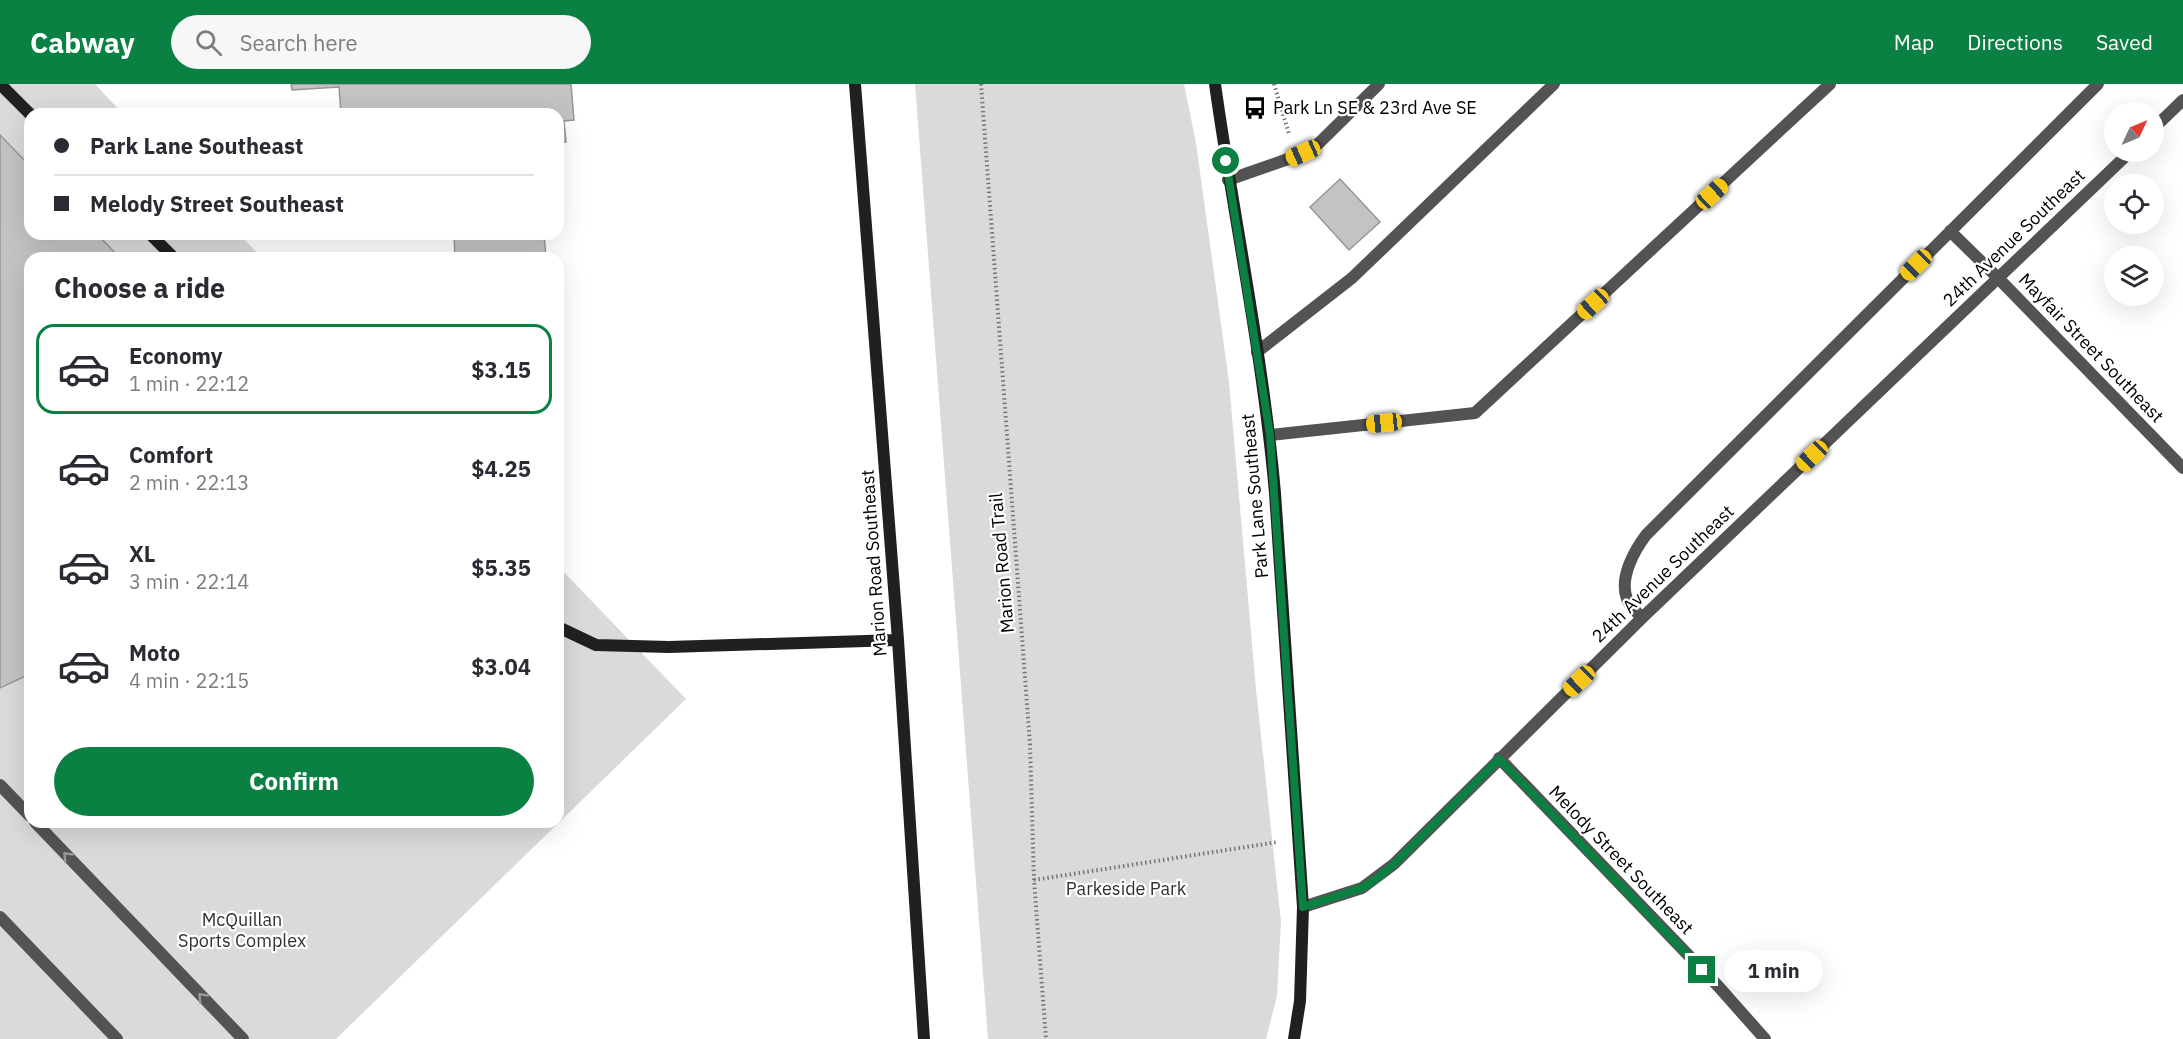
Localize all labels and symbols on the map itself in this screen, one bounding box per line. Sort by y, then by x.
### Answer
bus stop icon: Park Ln SE & 23rd Ave SE [1242,95,1268,121]
place label: Park Ln SE & 23rd Ave SE [1273,96,1477,119]
north arrow [2104,102,2164,162]
car [1283,137,1323,169]
route start [1212,147,1239,174]
street label: 24th Avenue Southeast [1938,164,2089,311]
car [1693,175,1731,213]
car [1897,246,1935,284]
street label: Mayfair Street Southeast [2014,268,2169,427]
car [1574,285,1612,323]
car [1365,412,1403,434]
street label: Park Lane Southeast [1236,413,1273,579]
car [1793,437,1831,475]
street label: Marion Road Southeast [855,469,892,657]
street label: Marion Road Trail [984,492,1019,634]
street label: 24th Avenue Southeast [1587,500,1738,647]
car [1560,662,1598,700]
street label: Melody Street Southeast [1544,780,1699,939]
one-way arrow [64,852,75,863]
park label: Parkeside Park [1066,877,1187,900]
park label: McQuillan Sports Complex [178,908,306,952]
callout: 1 min [1723,949,1822,991]
route end [1688,956,1715,983]
one-way arrow [198,993,209,1003]

